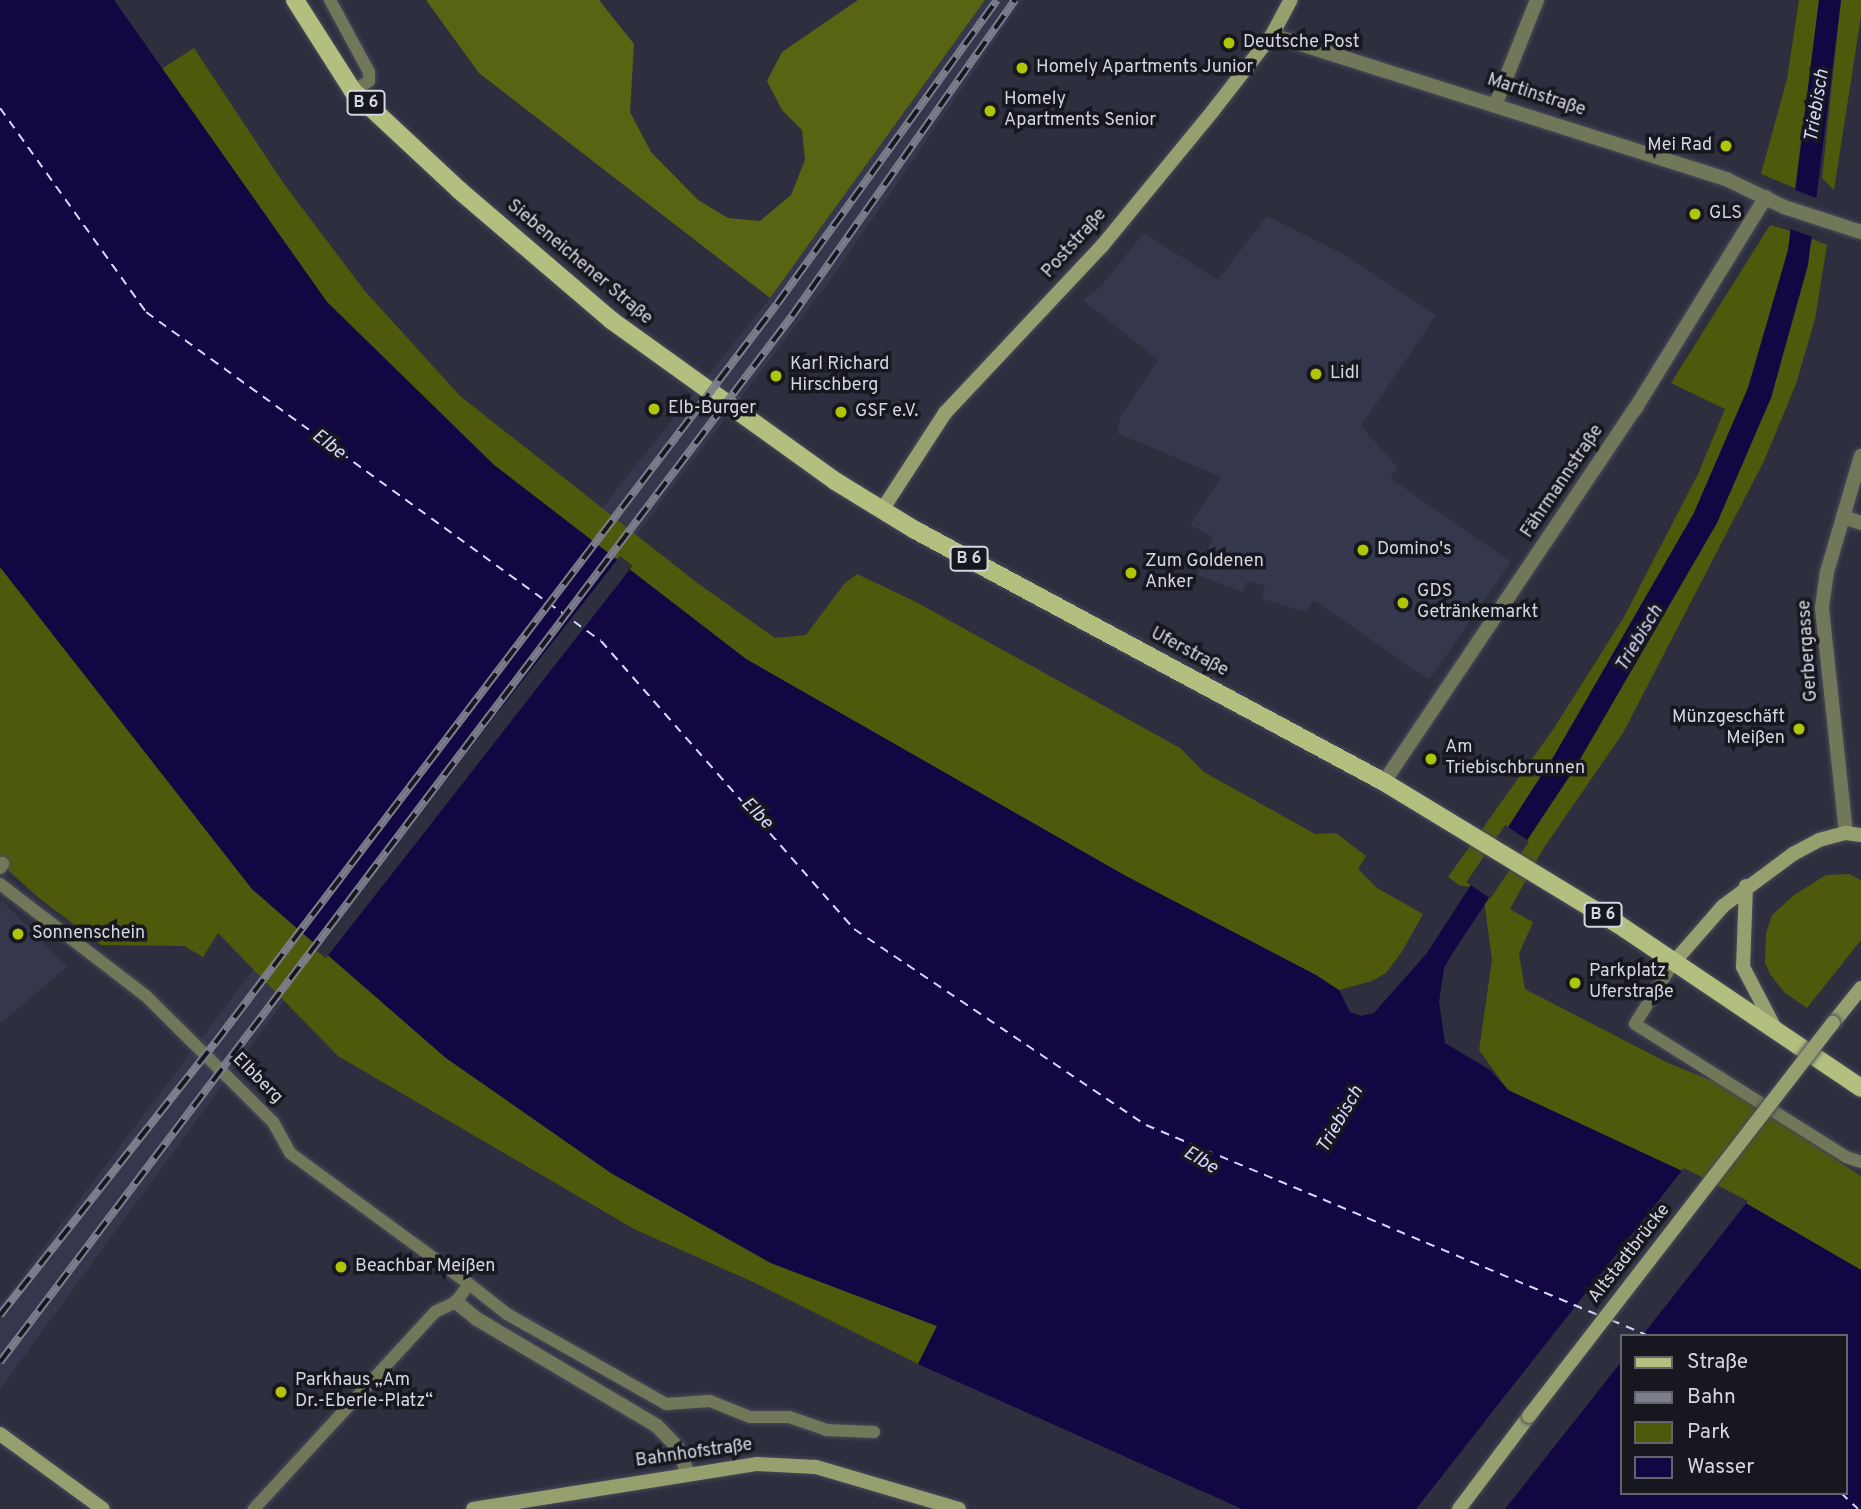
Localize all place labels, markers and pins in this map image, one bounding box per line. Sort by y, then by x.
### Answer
place label: Deutsche Post [1243,32,1359,54]
marker: Deutsche Post [1221,35,1237,51]
place label: Homely Apartments Junior [1036,57,1254,79]
marker: Homely Apartments Junior [1014,60,1030,76]
place label: Homely Apartments Senior [1004,90,1156,132]
marker: Homely Apartments Senior [982,103,998,119]
place label: Mei Rad [1647,135,1712,157]
marker: Mei Rad [1718,138,1734,154]
place label: GLS [1709,203,1742,225]
marker: GLS [1687,206,1703,222]
place label: Karl Richard Hirschberg [790,355,889,398]
place label: Lidl [1330,363,1359,385]
marker: Lidl [1308,366,1324,382]
marker: Karl Richard Hirschberg [768,368,784,384]
place label: Elb-Burger [668,398,756,420]
marker: Elb-Burger [646,401,662,417]
place label: GSF e.V. [855,401,918,423]
marker: GSF e.V. [833,404,849,420]
place label: Domino's [1377,539,1452,561]
marker: Domino's [1355,542,1371,558]
place label: Zum Goldenen Anker [1145,552,1264,594]
marker: Zum Goldenen Anker [1123,565,1139,581]
place label: GDS Getränkemarkt [1417,582,1538,624]
marker: GDS Getränkemarkt [1395,595,1411,611]
place label: Münzgeschäft Meißen [1672,708,1785,750]
marker: Münzgeschäft Meißen [1791,721,1807,737]
place label: Am Triebischbrunnen [1445,738,1585,780]
marker: Am Triebischbrunnen [1423,751,1439,767]
place label: Sonnenschein [32,923,145,945]
marker: Sonnenschein [10,926,26,942]
place label: Parkplatz Uferstraße [1589,962,1674,1004]
marker: Parkplatz Uferstraße [1567,975,1583,991]
place label: Beachbar Meißen [355,1256,495,1278]
marker: Beachbar Meißen [333,1259,349,1275]
place label: Parkhaus „Am Dr.-Eberle-Platz“ [295,1371,433,1414]
marker: Parkhaus „Am Dr.-Eberle-Platz“ [273,1384,289,1400]

